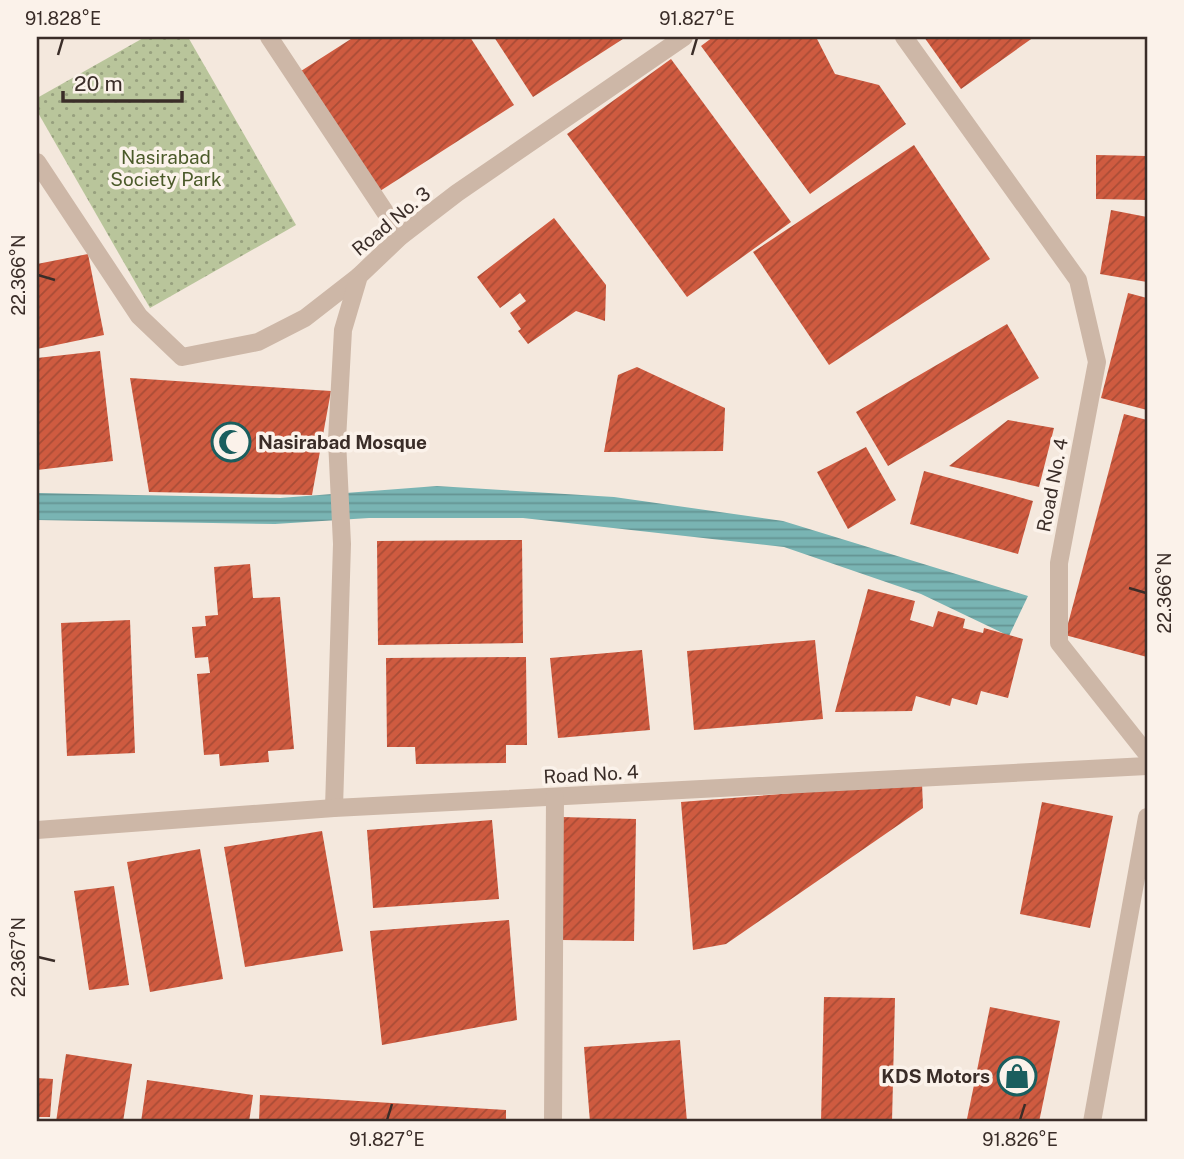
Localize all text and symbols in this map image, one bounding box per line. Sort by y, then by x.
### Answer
text: 91.828°E [25,8,101,29]
text: 91.827°E [659,8,735,29]
scale bar [63,60,182,104]
text: 20 m [74,71,123,96]
park label: Nasirabad Society Park [110,146,222,190]
street label: Road No. 3 [347,182,435,260]
text: 22.366°N [8,235,29,315]
mosque icon: Nasirabad Mosque [210,421,252,463]
place label: Nasirabad Mosque [258,431,427,453]
street label: Road No. 4 [1032,436,1072,534]
text: 22.366°N [1154,553,1175,633]
street label: Road No. 4 [543,761,639,787]
text: 22.367°N [8,917,29,997]
shop icon: KDS Motors [996,1055,1038,1097]
place label: KDS Motors [881,1065,990,1087]
text: 91.827°E [349,1129,425,1150]
text: 91.826°E [982,1129,1058,1150]

